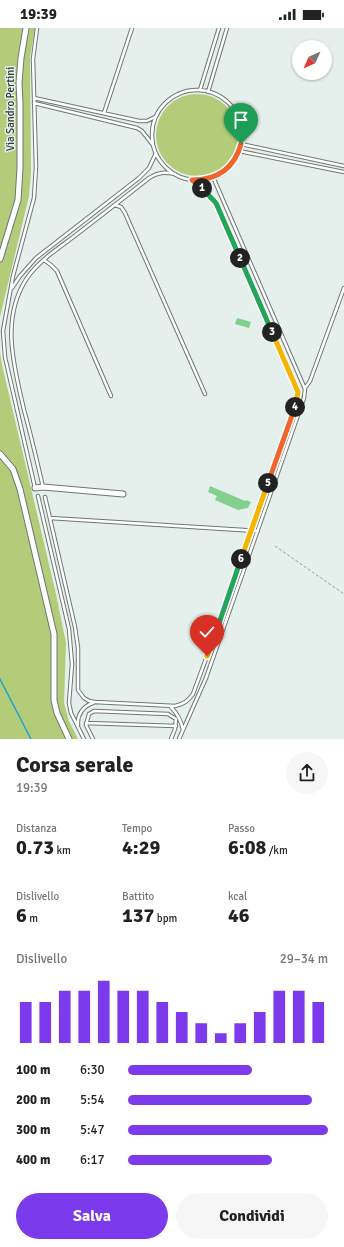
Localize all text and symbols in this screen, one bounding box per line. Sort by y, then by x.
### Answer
text: 19:39 [20,5,57,23]
north arrow [292,40,332,80]
map controls [292,40,332,80]
street label: Via Sandro Pertini [4,67,17,151]
pin [224,103,258,144]
icon: arrive [230,109,252,131]
pin: 1 [192,178,212,198]
text: 1 [199,181,205,194]
pin: 2 [230,248,250,268]
text: 2 [237,251,243,264]
pin: 3 [262,322,282,342]
text: 3 [269,325,275,338]
pin: 4 [285,397,305,417]
text: 4 [292,400,298,413]
pin: 5 [258,473,278,493]
text: 5 [265,476,271,489]
pin: 6 [231,549,251,569]
text: 6 [238,552,244,565]
pin [190,615,224,656]
icon: check [196,621,218,643]
text: Corsa serale [16,751,133,778]
button: share [286,752,328,794]
text: 19:39 [16,780,48,796]
text: Distanza [16,822,57,835]
text: Tempo [122,822,152,835]
text: Passo [228,822,255,835]
text: 0.73 [16,835,54,860]
text: 4:29 [122,835,160,860]
text: 6:08 [228,835,266,860]
text: km [54,844,71,857]
text: /km [266,844,288,857]
text: Dislivello [16,890,59,903]
text: Battito [122,890,154,903]
text: kcal [228,890,247,903]
text: 6 [16,903,27,928]
text: 137 [122,903,154,928]
text: 46 [228,903,250,928]
text: m [27,912,38,925]
text: bpm [154,912,177,925]
text: Dislivello [16,951,67,967]
text: 29–34 m [280,951,328,967]
text: 100 m [16,1062,50,1078]
text: 6:30 [80,1062,105,1078]
text: 200 m [16,1092,50,1108]
text: 5:54 [80,1092,105,1108]
text: 300 m [16,1122,50,1138]
text: 5:47 [80,1122,105,1138]
text: 400 m [16,1152,50,1168]
text: 6:17 [80,1152,105,1168]
button: Salva [16,1193,168,1239]
button: Condividi [176,1193,328,1239]

